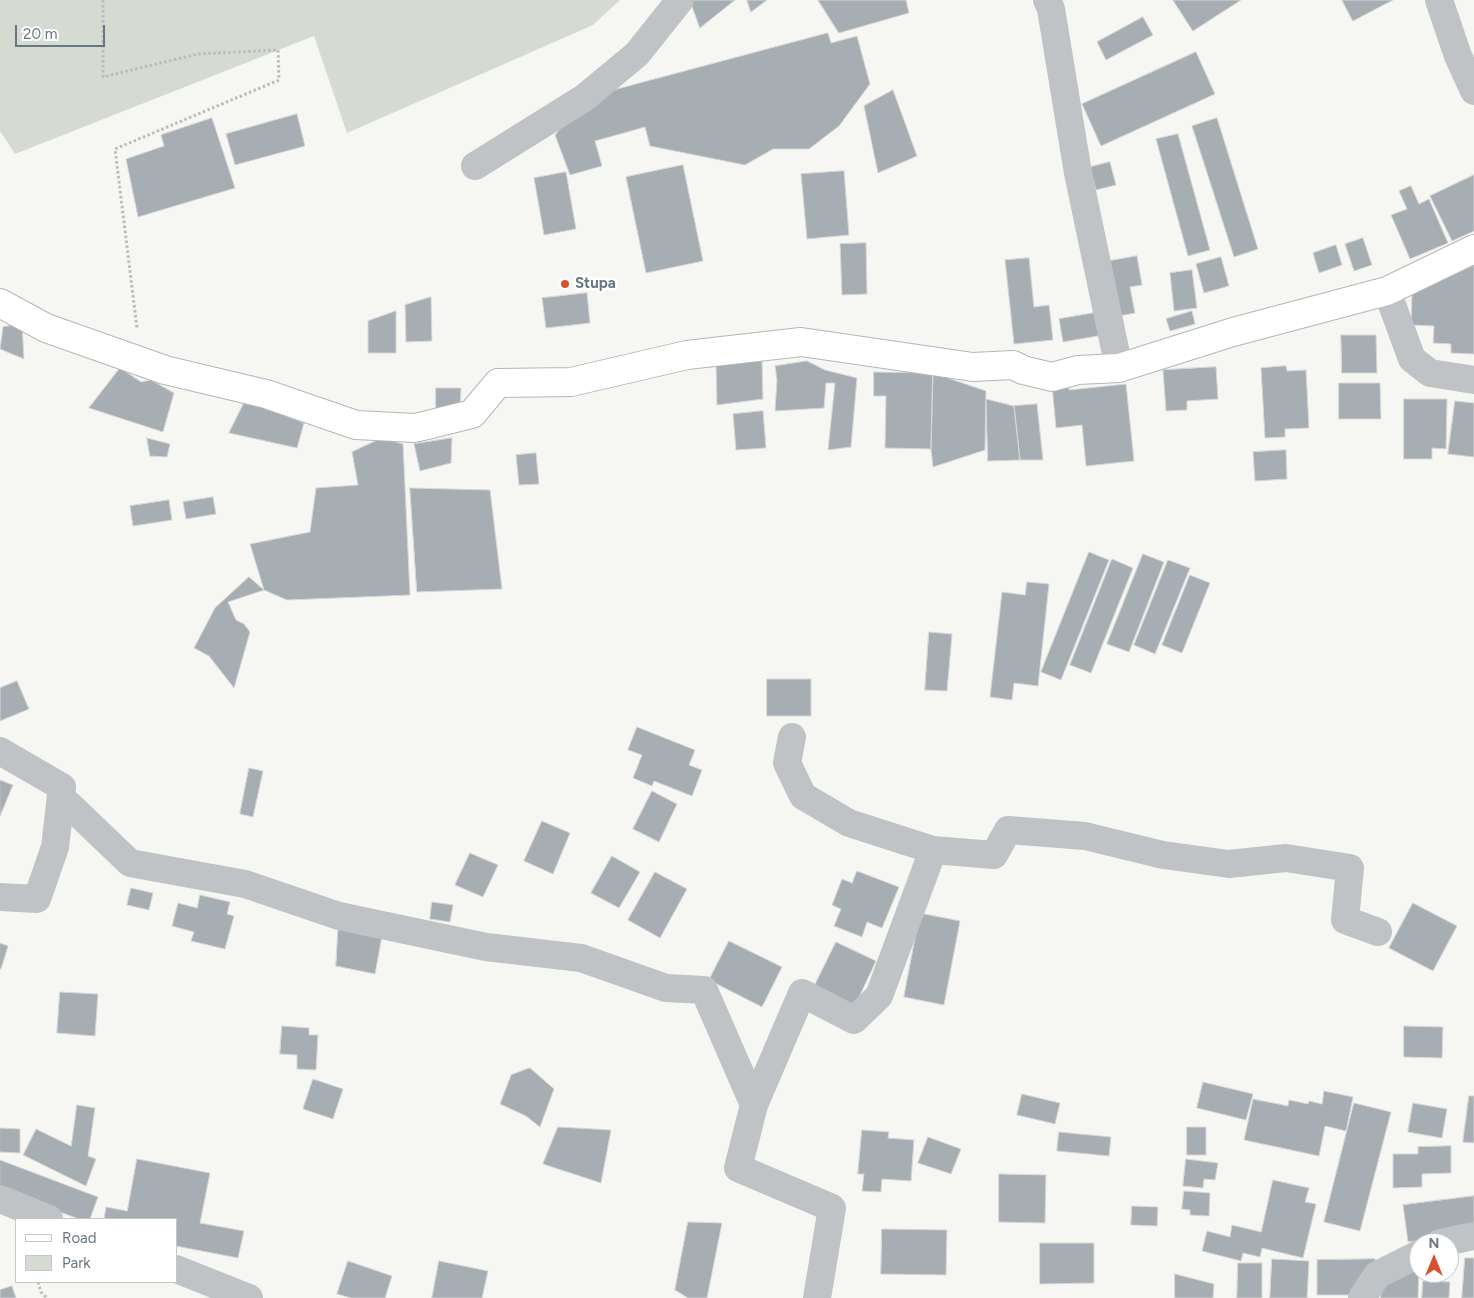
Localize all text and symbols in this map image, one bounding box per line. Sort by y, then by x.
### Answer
scale bar [18,15,108,47]
text: 20 m [23,25,57,43]
place label: Stupa [575,275,616,293]
marker: Stupa [559,278,571,290]
legend [15,1218,178,1283]
text: Road [62,1229,97,1247]
north arrow [1409,1233,1459,1283]
text: N [1429,1235,1439,1252]
text: Park [62,1254,91,1272]

